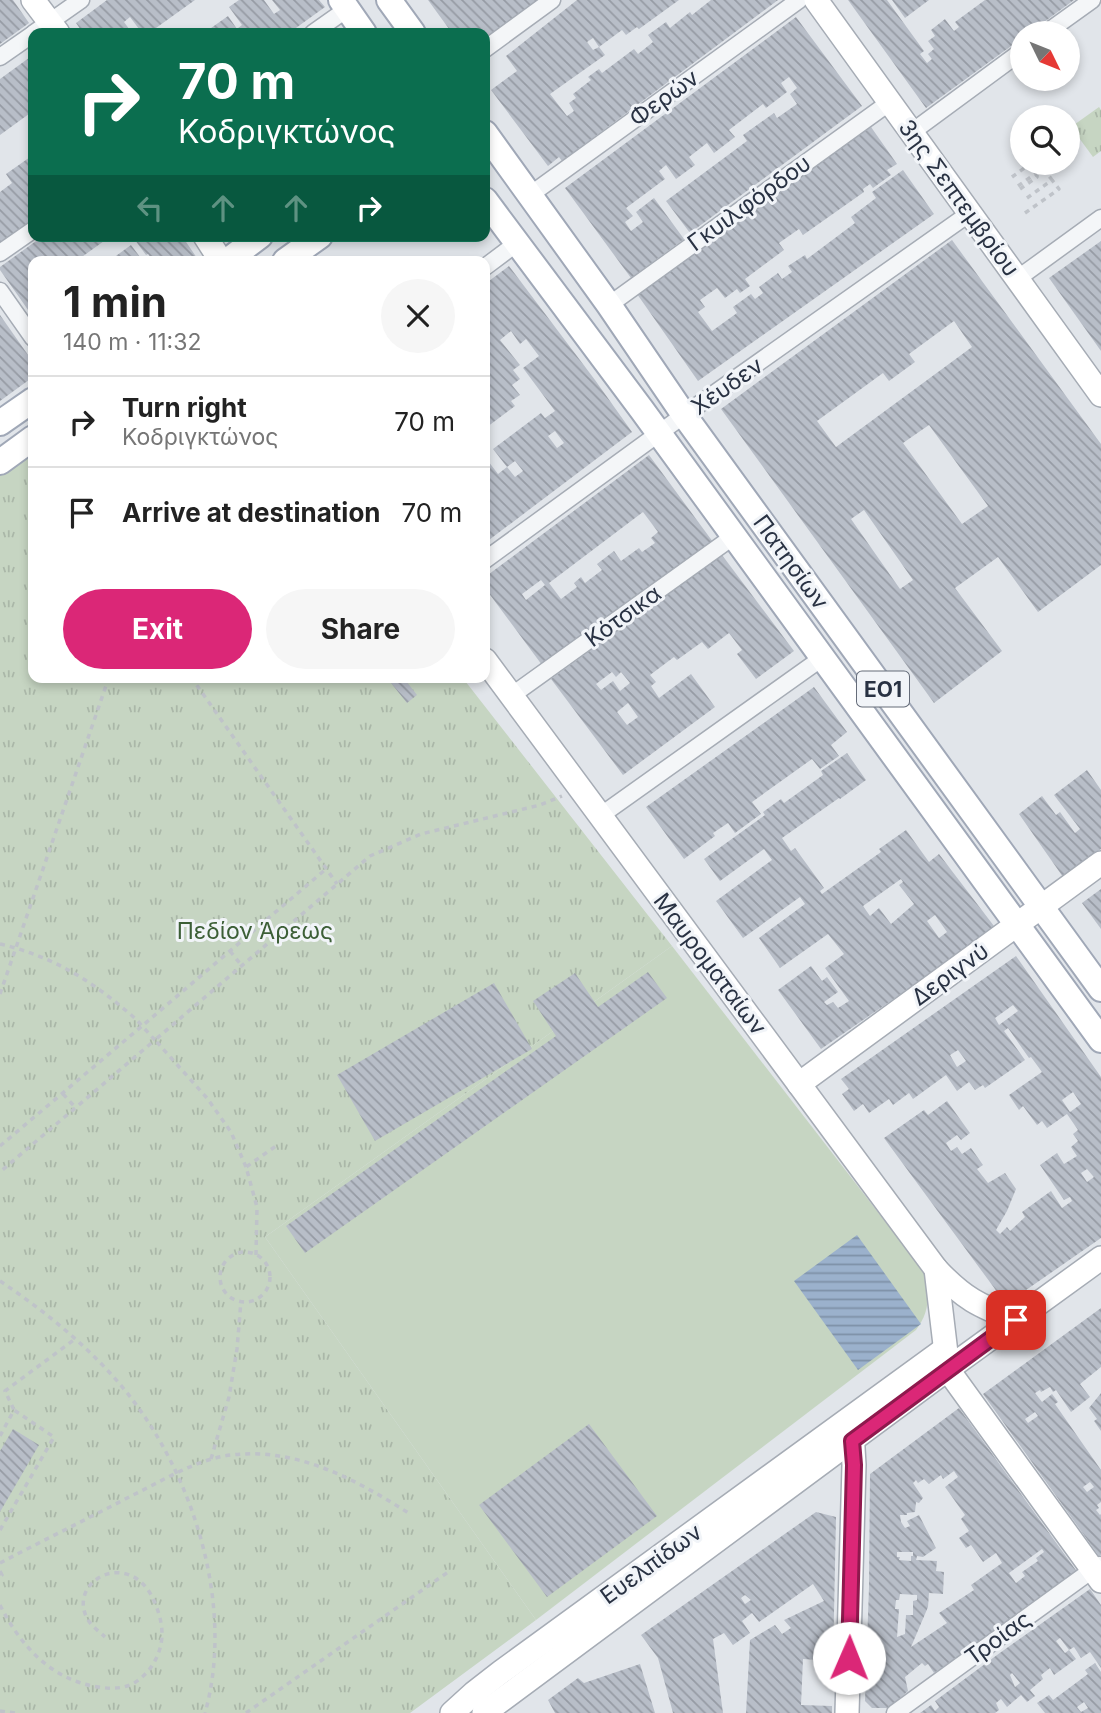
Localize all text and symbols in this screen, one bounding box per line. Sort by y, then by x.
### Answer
north arrow [1010,21,1080,91]
map controls [1010,21,1080,175]
text: 70 m [178,52,295,111]
icon: right [63,56,154,147]
street label: Φερών [624,64,704,132]
button: search [1010,105,1080,175]
text: Κοδριγκτώνος [178,112,396,151]
street label: 3ης Σεπτεμβρίου [893,114,1025,282]
street label: Γκυιλφόρδου [682,149,816,257]
icon: left [131,189,169,227]
icon: ahead [204,189,242,227]
icon: ahead [277,189,315,227]
icon: right [350,189,388,227]
text: 1 min [63,276,167,327]
button: close [381,279,455,353]
text: 140 m · 11:32 [63,328,201,356]
street label: Χέυδεν [686,351,768,421]
text: Turn right [122,392,247,423]
icon: right [63,403,101,441]
text: 70 m [394,406,455,437]
text: Κοδριγκτώνος [122,423,278,451]
icon: arrive [63,494,101,532]
text: Arrive at destination [122,497,381,528]
text: 70 m [402,497,462,528]
street label: Πατησίων [747,509,835,615]
street label: Κότσικα [580,579,666,653]
button: Exit [63,589,252,669]
button: Share [266,589,455,669]
road number: ΕΟ1 [857,672,909,706]
street label: Μαυροματαίων [648,888,772,1040]
park label: Πεδίον Άρεως [177,917,333,945]
street label: Δεριγνύ [906,937,994,1011]
pin [986,1290,1046,1350]
icon: arrive [997,1301,1035,1339]
street label: Ευελπίδων [595,1518,707,1610]
street label: Τροίας [960,1605,1036,1671]
position arrow [812,1621,886,1695]

